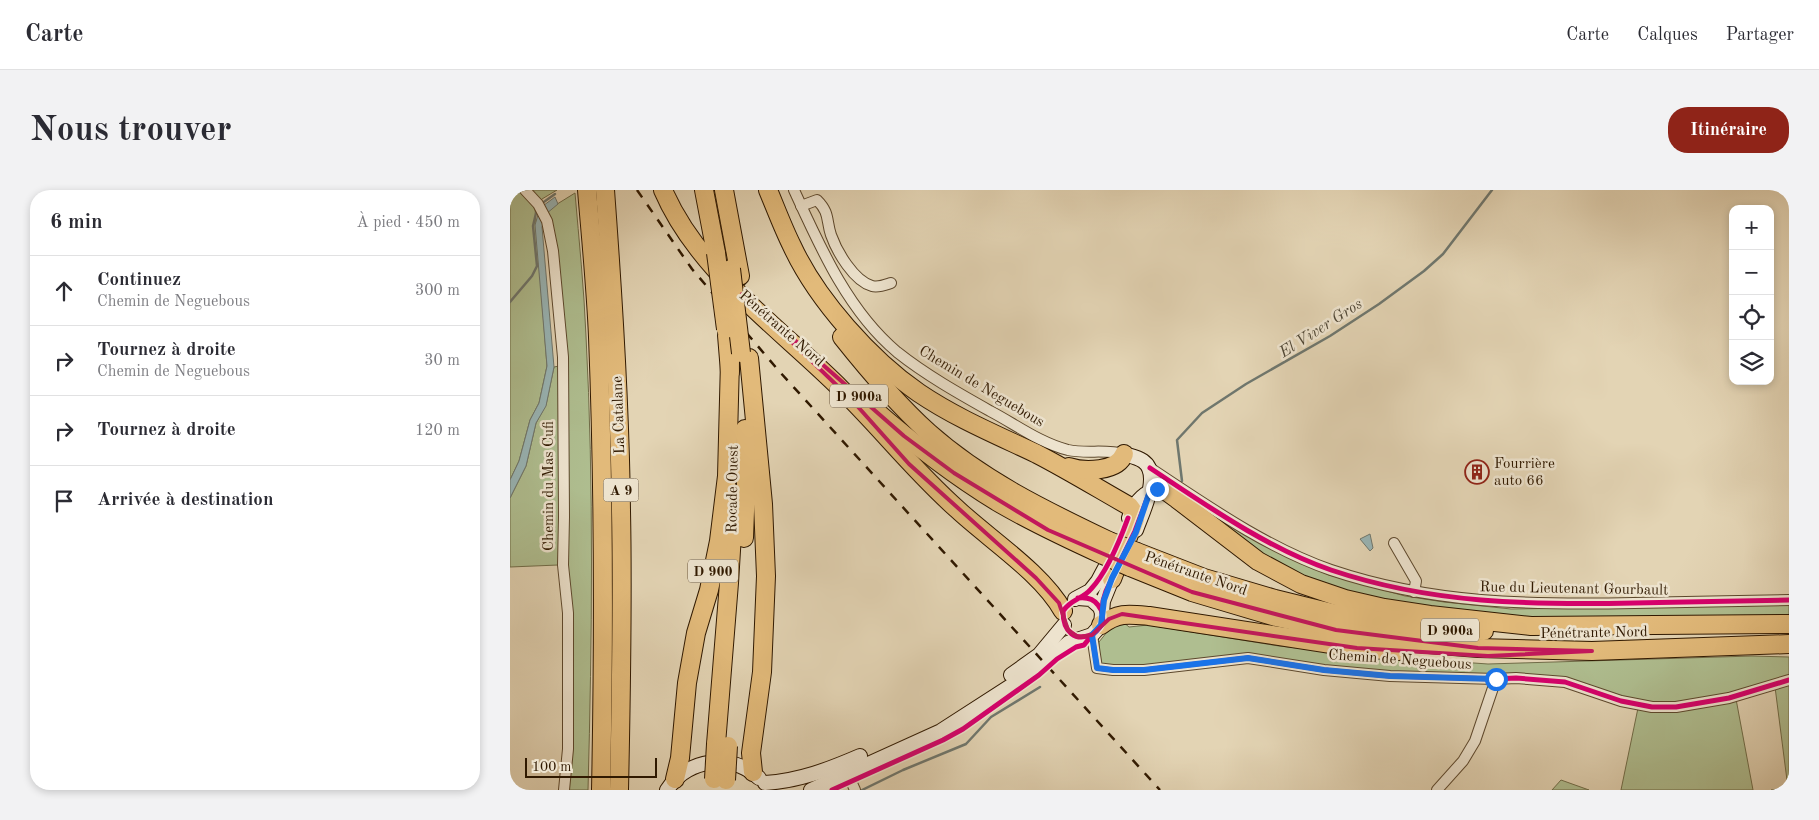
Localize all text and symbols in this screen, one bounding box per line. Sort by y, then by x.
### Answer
text: Carte [25,23,84,47]
text: Carte [1566,26,1609,44]
text: Calques [1637,26,1698,44]
text: Partager [1726,26,1794,44]
button: Itinéraire [1668,107,1789,153]
text: Nous trouver [30,113,232,148]
map controls [1729,205,1774,385]
button: + [1729,205,1774,250]
text: 6 min [50,212,103,233]
text: À pied · 450 m [357,215,460,231]
button: − [1729,250,1774,295]
text: Continuez [97,271,181,290]
icon: ahead [50,277,78,305]
text: 300 m [415,283,460,299]
street label: Pénétrante Nord [736,288,827,370]
text: Chemin de Neguebous [97,294,250,310]
button: locate [1729,295,1774,340]
water label: El Viver Gros [1276,296,1366,362]
button: layers [1729,340,1774,385]
text: Tournez à droite [97,341,236,360]
street label: Chemin de Neguebous [916,344,1047,431]
icon: right [50,347,78,375]
text: 30 m [424,353,460,369]
text: Chemin de Neguebous [97,364,250,380]
street label: La Catalane [611,375,628,454]
road number: D 900a [830,385,888,408]
icon: right [50,417,78,445]
text: Tournez à droite [97,421,236,440]
street label: Chemin du Mas Cufi [542,421,557,551]
text: 120 m [415,423,460,439]
street label: Rocade Ouest [725,445,742,533]
place label: Fourrière auto 66 [1494,457,1555,489]
building icon: Fourrière auto 66 [1464,459,1490,485]
road number: A 9 [604,478,638,502]
route end [1146,478,1169,501]
icon: arrive [50,487,78,515]
text: Arrivée à destination [97,491,273,510]
street label: Pénétrante Nord [1142,550,1249,599]
road number: D 900 [688,560,738,582]
street label: Rue du Lieutenant Gourbault [1479,580,1669,599]
road number: D 900a [1421,618,1479,642]
street label: Pénétrante Nord [1540,625,1648,642]
street label: Chemin de Neguebous [1328,648,1472,673]
route start [1485,668,1508,691]
scale bar [525,755,658,778]
text: 100 m [532,760,571,774]

